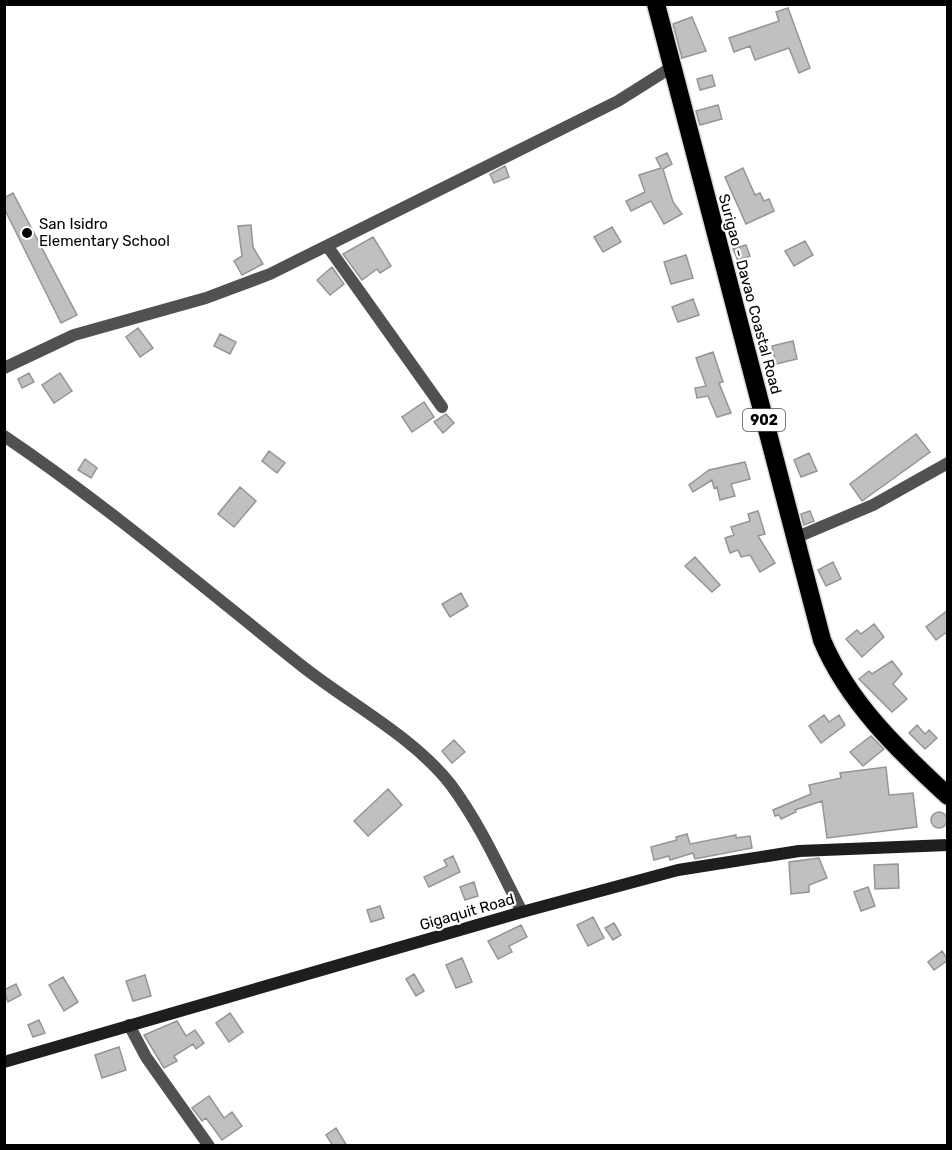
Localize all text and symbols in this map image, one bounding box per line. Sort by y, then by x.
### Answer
street label: Surigao - Davao Coastal Road [715,192,785,396]
place label: San Isidro Elementary School [39,215,170,250]
marker: San Isidro Elementary School [20,226,34,240]
road number: 902 [743,409,785,431]
street label: Gigaquit Road [418,890,516,934]

